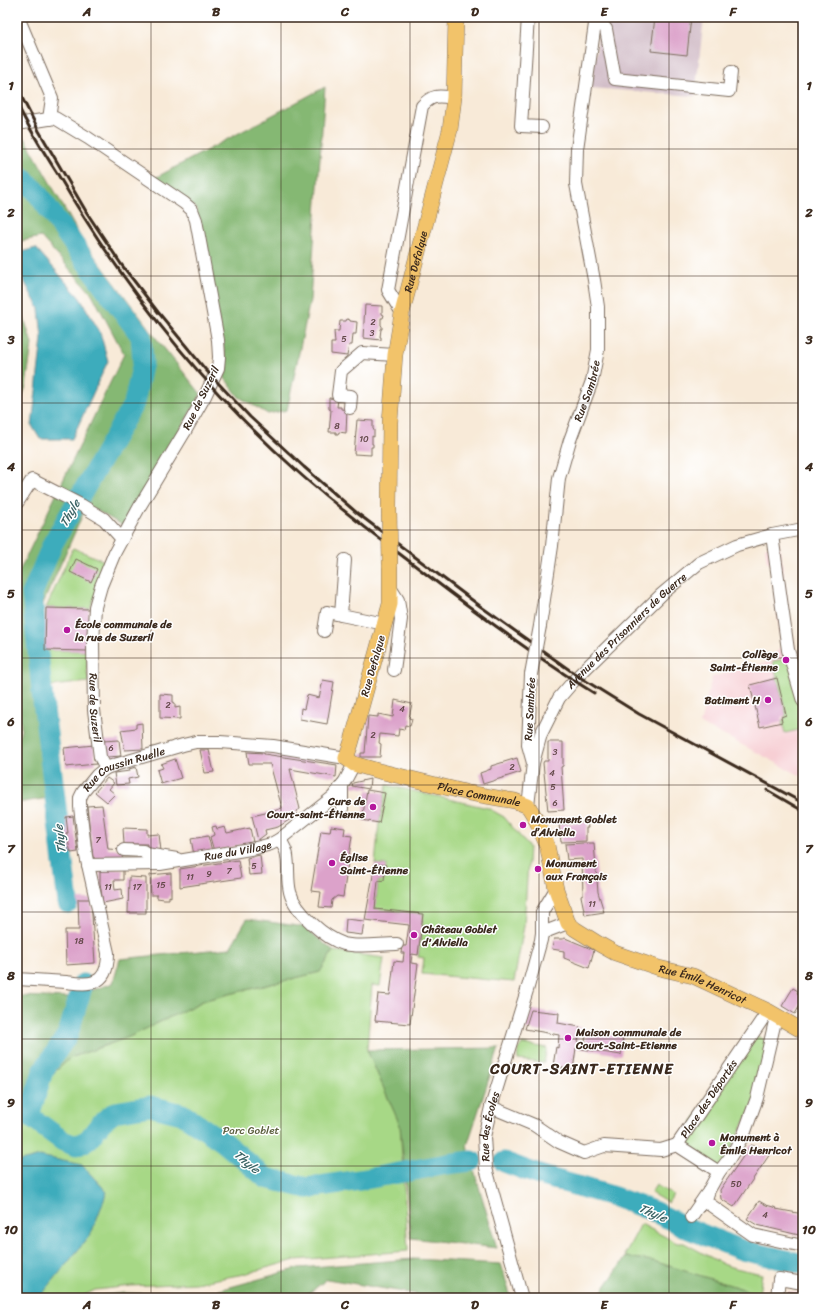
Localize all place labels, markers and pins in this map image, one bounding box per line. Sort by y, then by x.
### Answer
place label: École communale de la rue de Suzeril [74,615,172,647]
marker: École communale de la rue de Suzeril [62,625,72,635]
place label: Collège Saint-Étienne [709,645,778,677]
marker: Collège Saint-Étienne [781,655,791,665]
place label: Batiment H [705,691,760,710]
marker: Batiment H [763,695,773,705]
place label: Cure de Court-saint-Étienne [266,792,366,824]
marker: Cure de Court-saint-Étienne [368,802,378,812]
place label: Monument Goblet d’Alviella [530,810,617,842]
marker: Monument Goblet d’Alviella [518,820,528,830]
place label: Église Saint-Étienne [339,848,408,880]
place label: Monument aux Français [545,854,608,886]
marker: Église Saint-Étienne [327,858,337,868]
marker: Monument aux Français [533,864,543,874]
place label: Château Goblet d'Alviella [421,920,498,952]
marker: Château Goblet d'Alviella [409,930,419,940]
place label: Maison communale de Court-Saint-Etienne [575,1023,682,1055]
marker: Maison communale de Court-Saint-Etienne [563,1033,573,1043]
place label: Monument à Émile Henricot [719,1128,793,1160]
marker: Monument à Émile Henricot [707,1138,717,1148]

